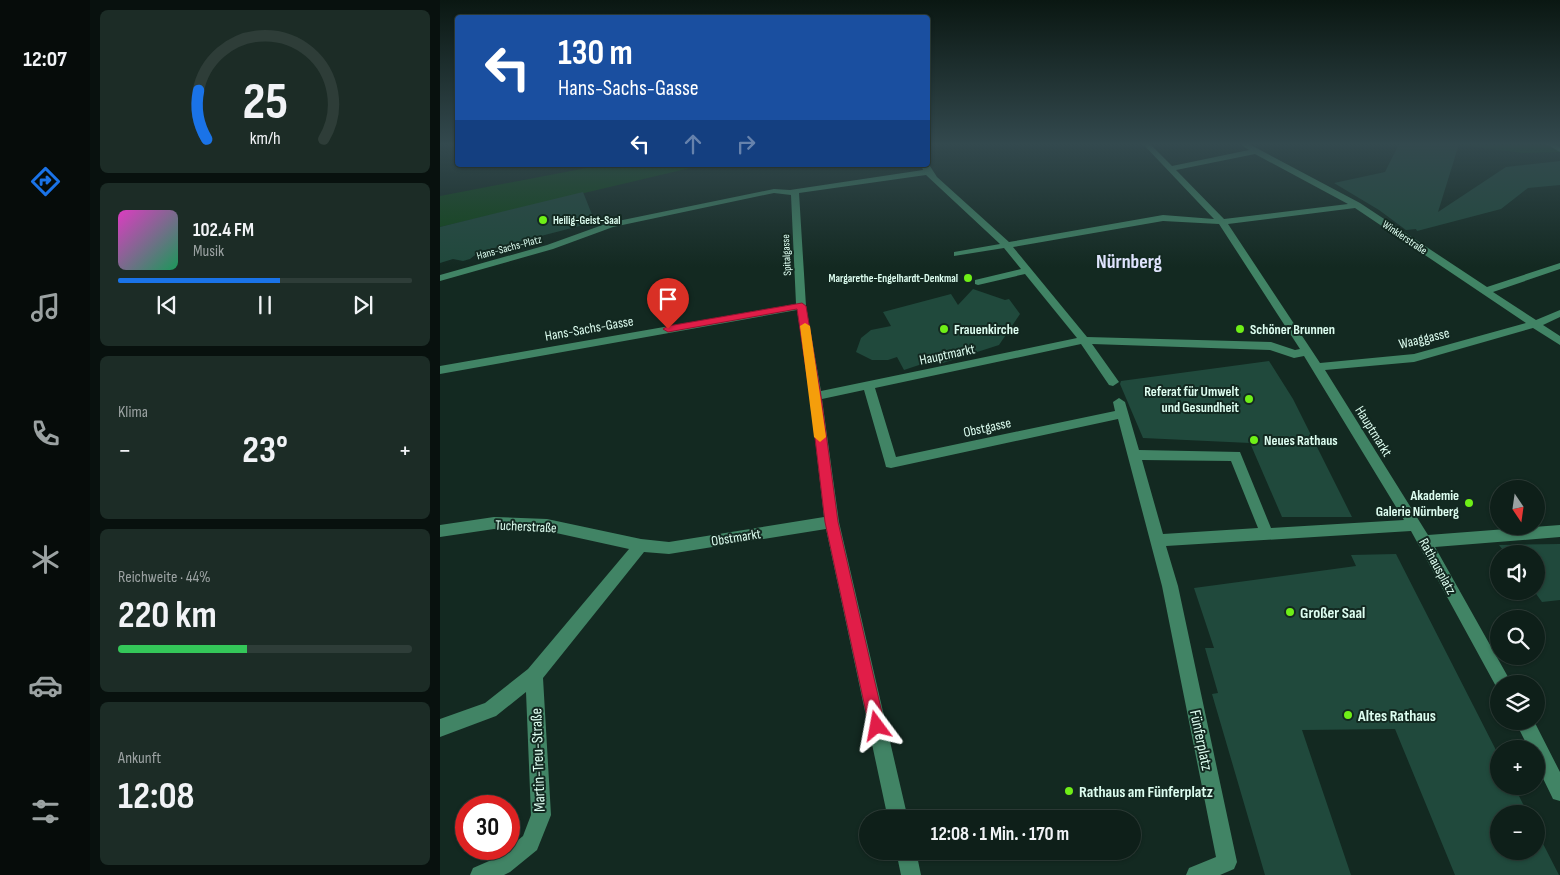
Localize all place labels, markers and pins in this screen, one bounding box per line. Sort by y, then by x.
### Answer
marker: Heilig-Geist-Saal [537,214,549,226]
place label: Heilig-Geist-Saal [553,214,620,227]
place label: Margarethe-Engelhardt-Denkmal [829,272,958,285]
marker: Margarethe-Engelhardt-Denkmal [962,272,974,284]
pin [647,278,689,329]
place label: Frauenkirche [954,321,1019,338]
place label: Schöner Brunnen [1250,321,1335,338]
marker: Frauenkirche [938,323,950,335]
marker: Schöner Brunnen [1234,323,1246,335]
place label: Referat für Umwelt und Gesundheit [1144,383,1239,416]
marker: Referat für Umwelt und Gesundheit [1243,393,1255,405]
place label: Neues Rathaus [1264,432,1338,449]
marker: Neues Rathaus [1248,434,1260,446]
place label: Akademie Galerie Nürnberg [1376,487,1459,520]
marker: Akademie Galerie Nürnberg [1463,497,1475,509]
place label: Großer Saal [1300,604,1365,623]
marker: Großer Saal [1284,606,1296,618]
place label: Altes Rathaus [1357,707,1436,726]
marker: Altes Rathaus [1342,709,1354,721]
place label: Rathaus am Fünferplatz [1079,783,1213,802]
marker: Rathaus am Fünferplatz [1063,785,1075,797]

